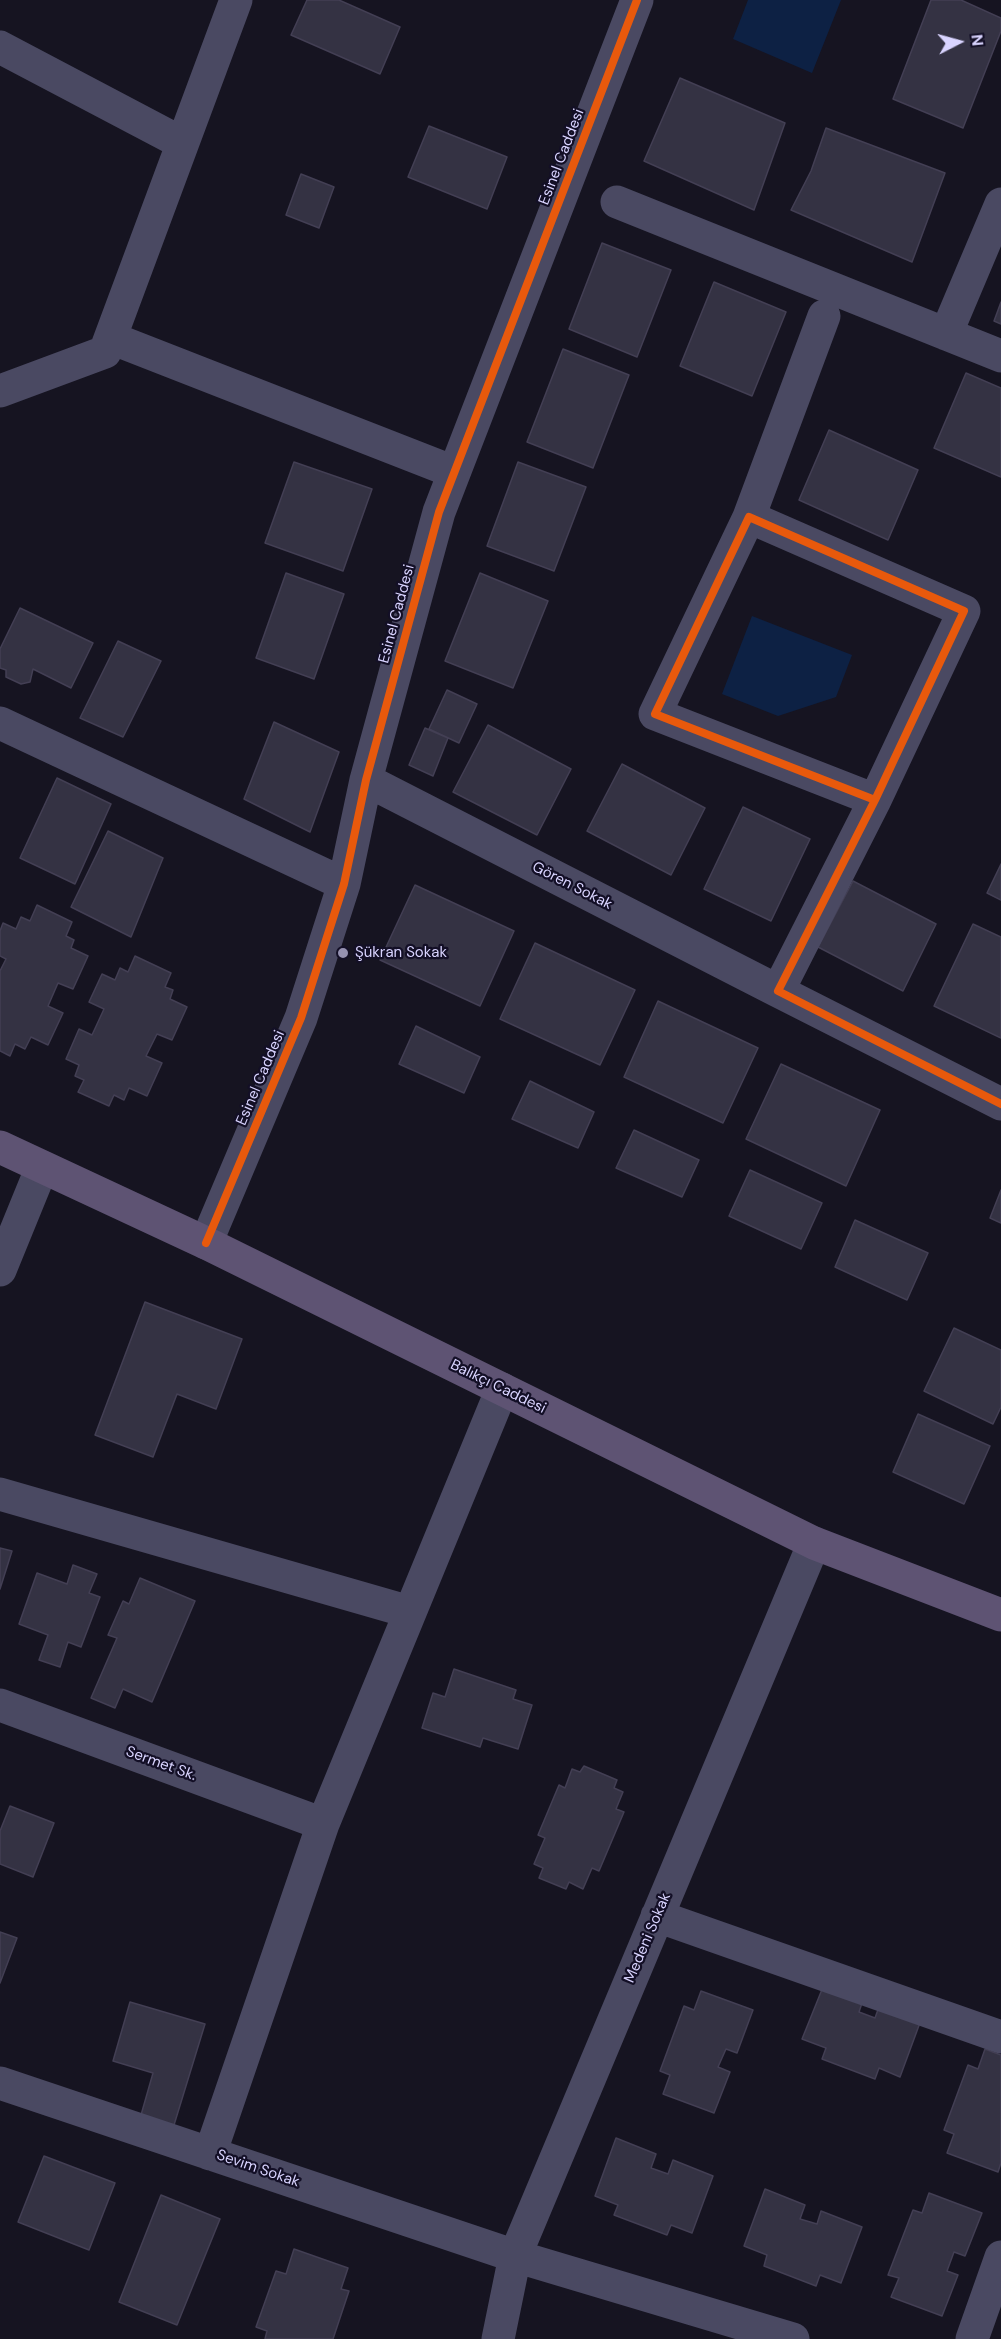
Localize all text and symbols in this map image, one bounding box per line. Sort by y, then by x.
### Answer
north arrow [929,12,989,72]
text: N [966,33,988,47]
street label: Esinel Caddesi [535,106,589,208]
street label: Esinel Caddesi [375,563,419,665]
street label: Gören Sokak [529,858,615,914]
place label: Şükran Sokak [355,944,447,962]
marker: Şükran Sokak [336,946,350,960]
street label: Esinel Caddesi [233,1028,289,1128]
street label: Balıkçı Caddesi [447,1356,549,1418]
street label: Sermet Sk. [123,1743,199,1785]
street label: Medeni Sokak [621,1890,675,1986]
street label: Sevim Sokak [214,2146,302,2192]

